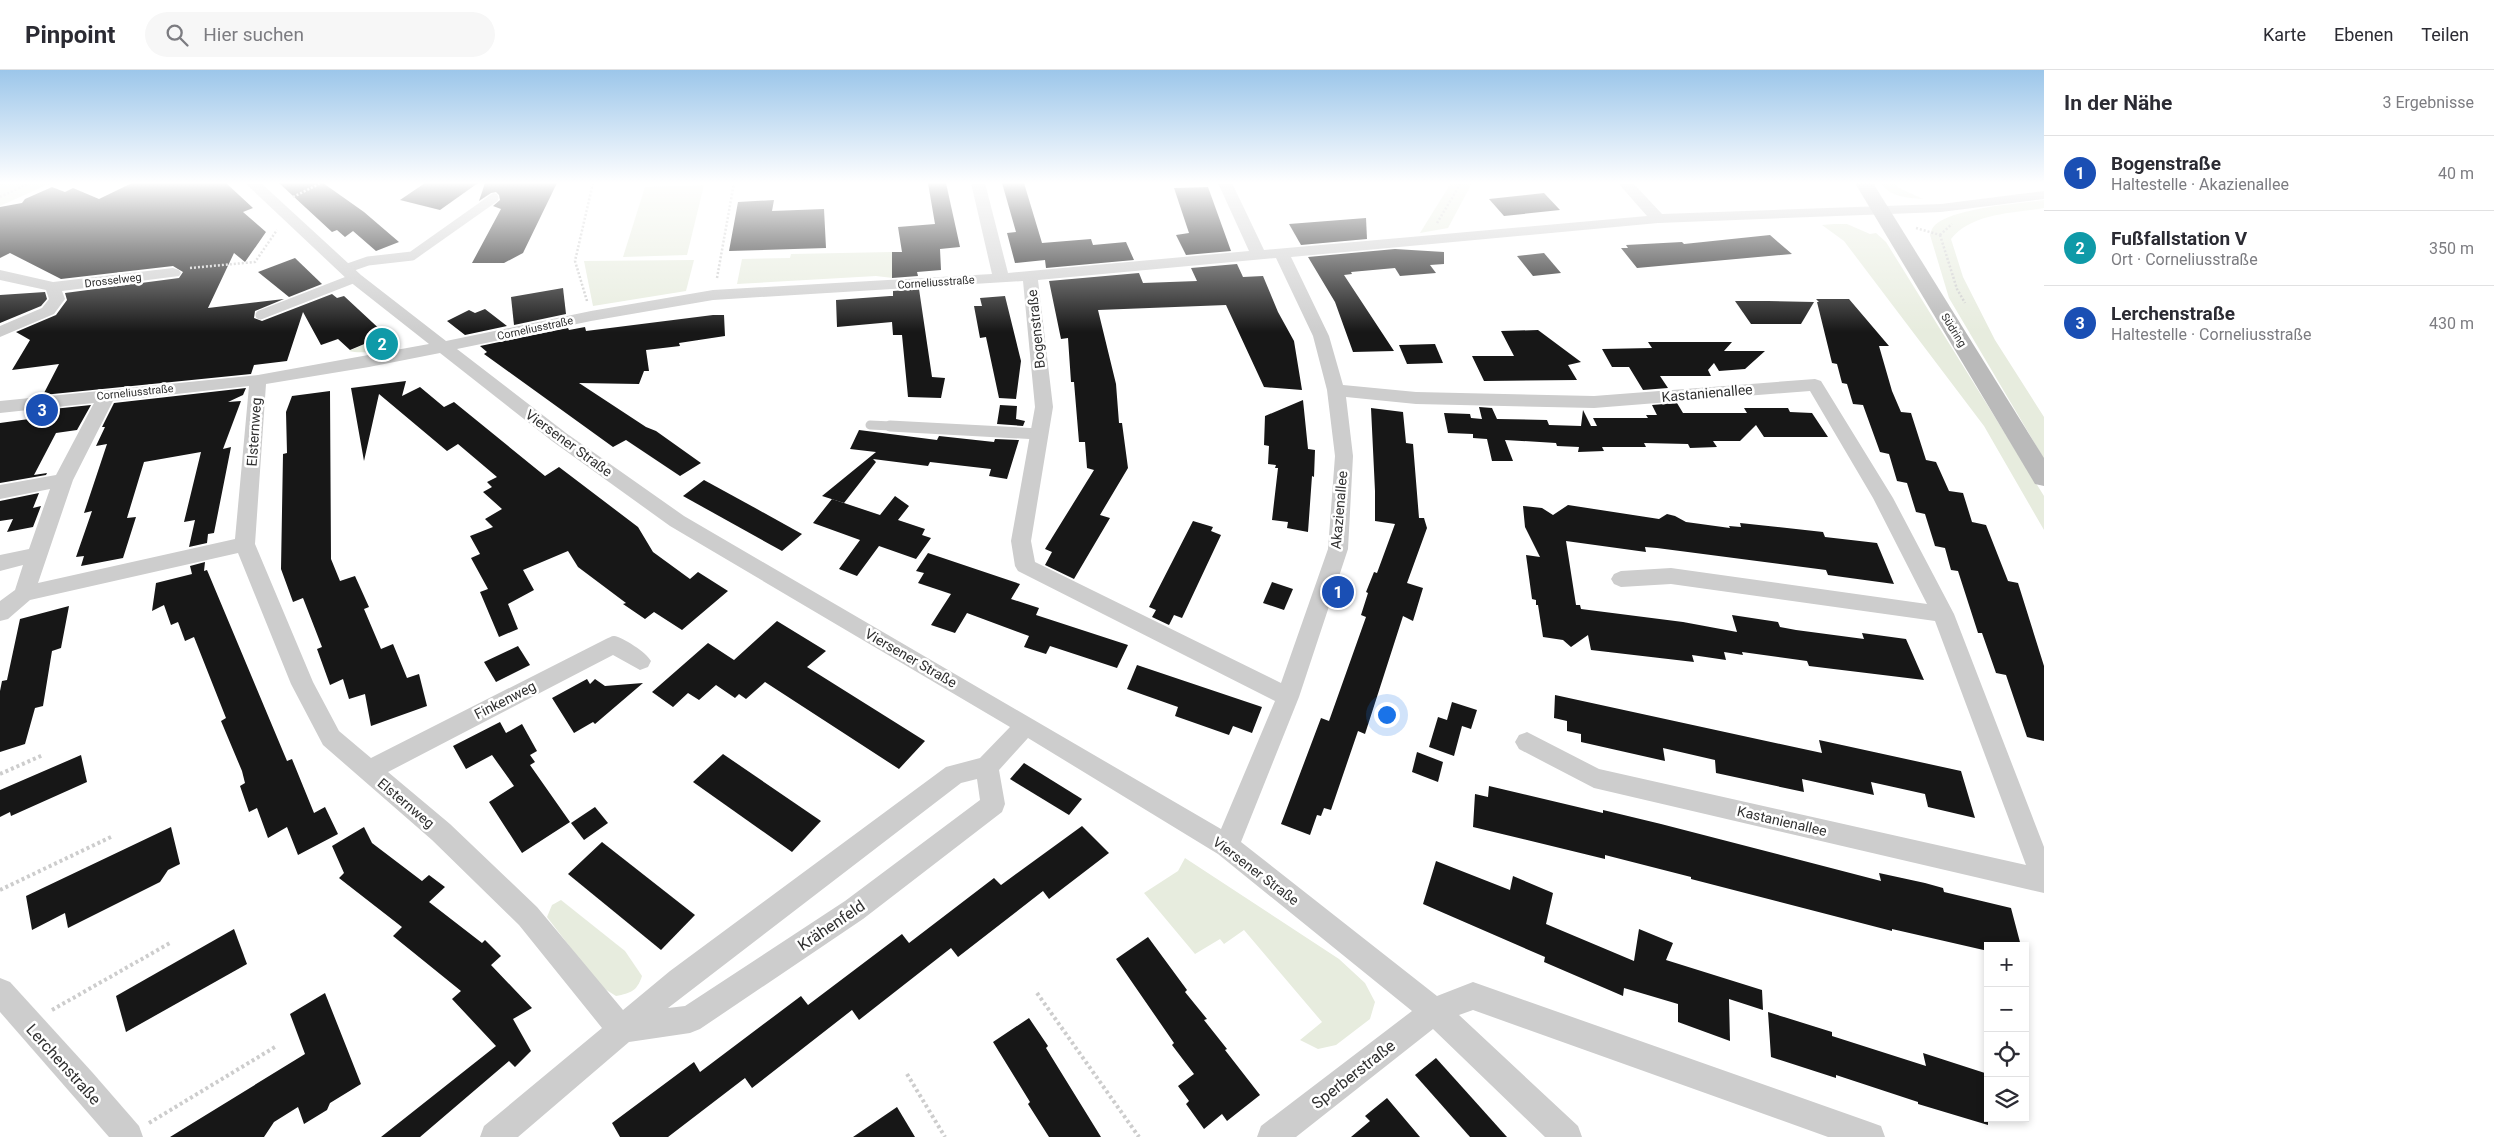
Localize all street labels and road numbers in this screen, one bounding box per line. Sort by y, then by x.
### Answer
street label: Drosselweg [84,271,142,290]
street label: Corneliusstraße [897,273,975,292]
street label: Bogenstraße [1024,289,1048,369]
street label: Südring [1938,311,1969,350]
street label: Corneliusstraße [496,314,574,343]
street label: Kastanienallee [1661,381,1753,405]
street label: Corneliusstraße [96,382,174,403]
street label: Elsternweg [244,397,264,467]
street label: Viersener Straße [523,406,615,480]
street label: Akazienallee [1328,470,1350,550]
street label: Viersener Straße [862,625,960,691]
street label: Finkenweg [472,678,538,722]
street label: Elsternweg [374,775,438,831]
street label: Kastanienallee [1736,803,1828,839]
street label: Viersener Straße [1210,834,1302,908]
street label: Krähenfeld [794,896,868,955]
street label: Lerchenstraße [22,1020,105,1109]
street label: Sperberstraße [1308,1036,1399,1113]

